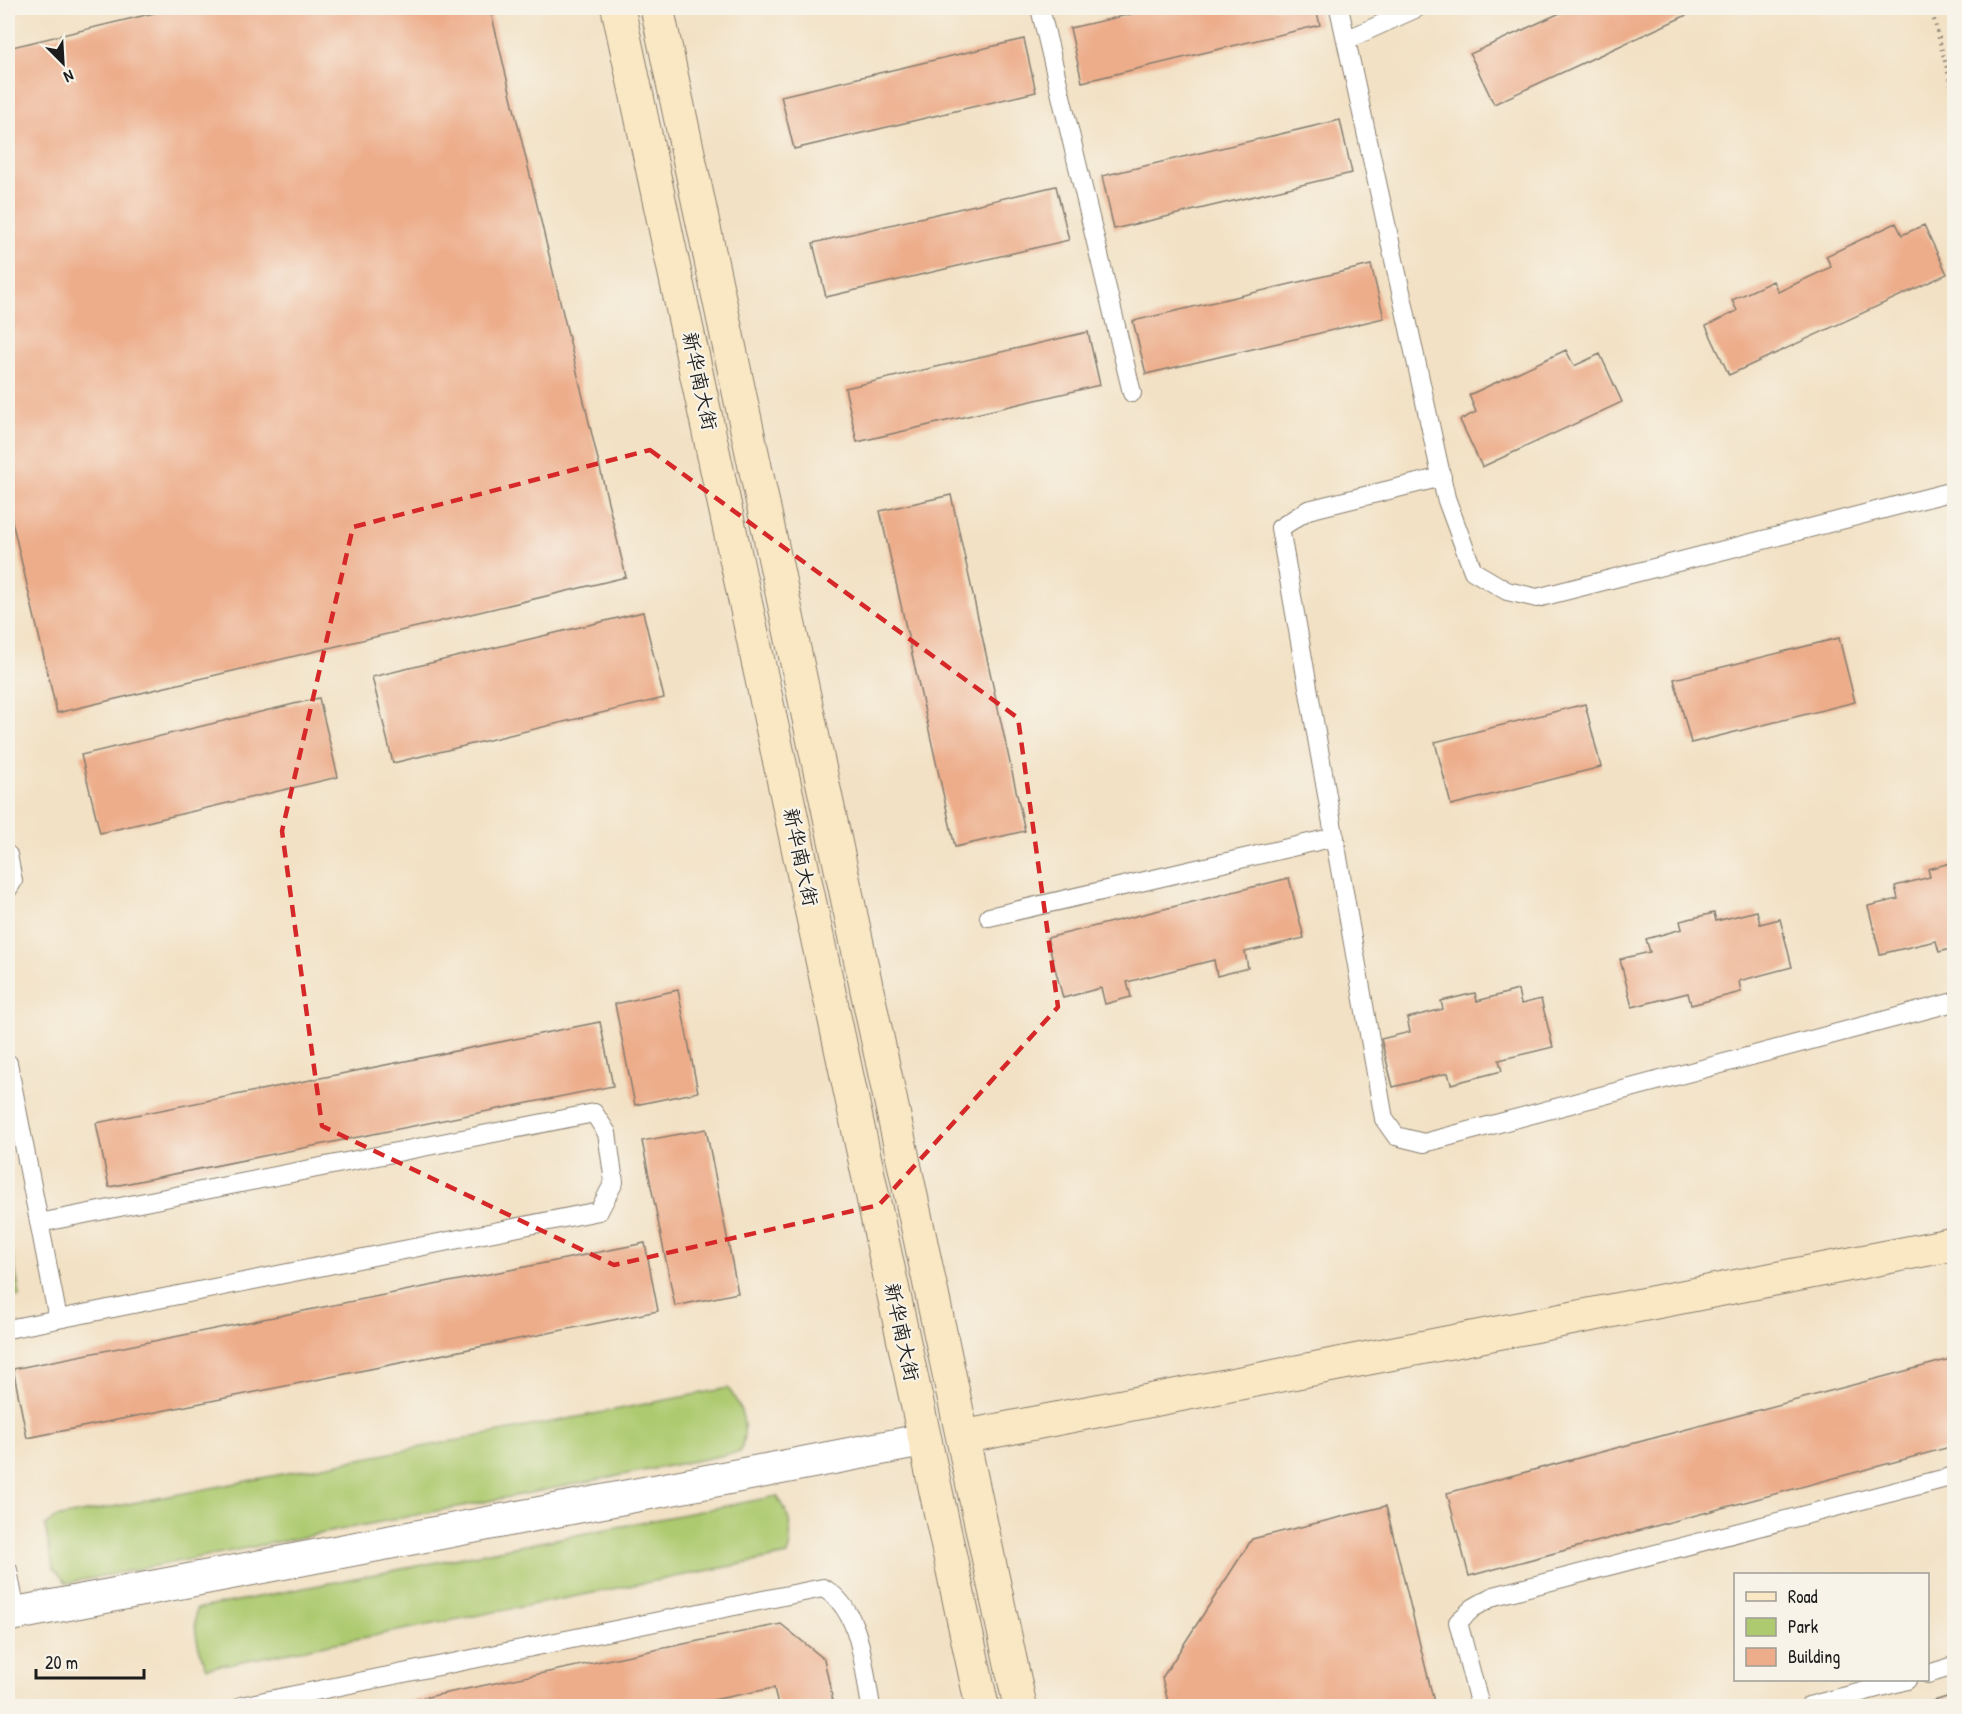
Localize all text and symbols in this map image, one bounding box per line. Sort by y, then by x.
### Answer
north arrow [33,33,93,93]
text: N [60,65,77,89]
street label: 新华南大街 [677,329,724,433]
street label: 新华南大街 [778,805,825,909]
street label: 新华南大街 [879,1280,926,1384]
legend [1734,1573,1929,1681]
text: Road [1788,1584,1818,1609]
text: Park [1788,1614,1819,1639]
scale bar [36,1642,144,1680]
text: Building [1788,1644,1840,1669]
text: 20 m [45,1650,78,1675]

